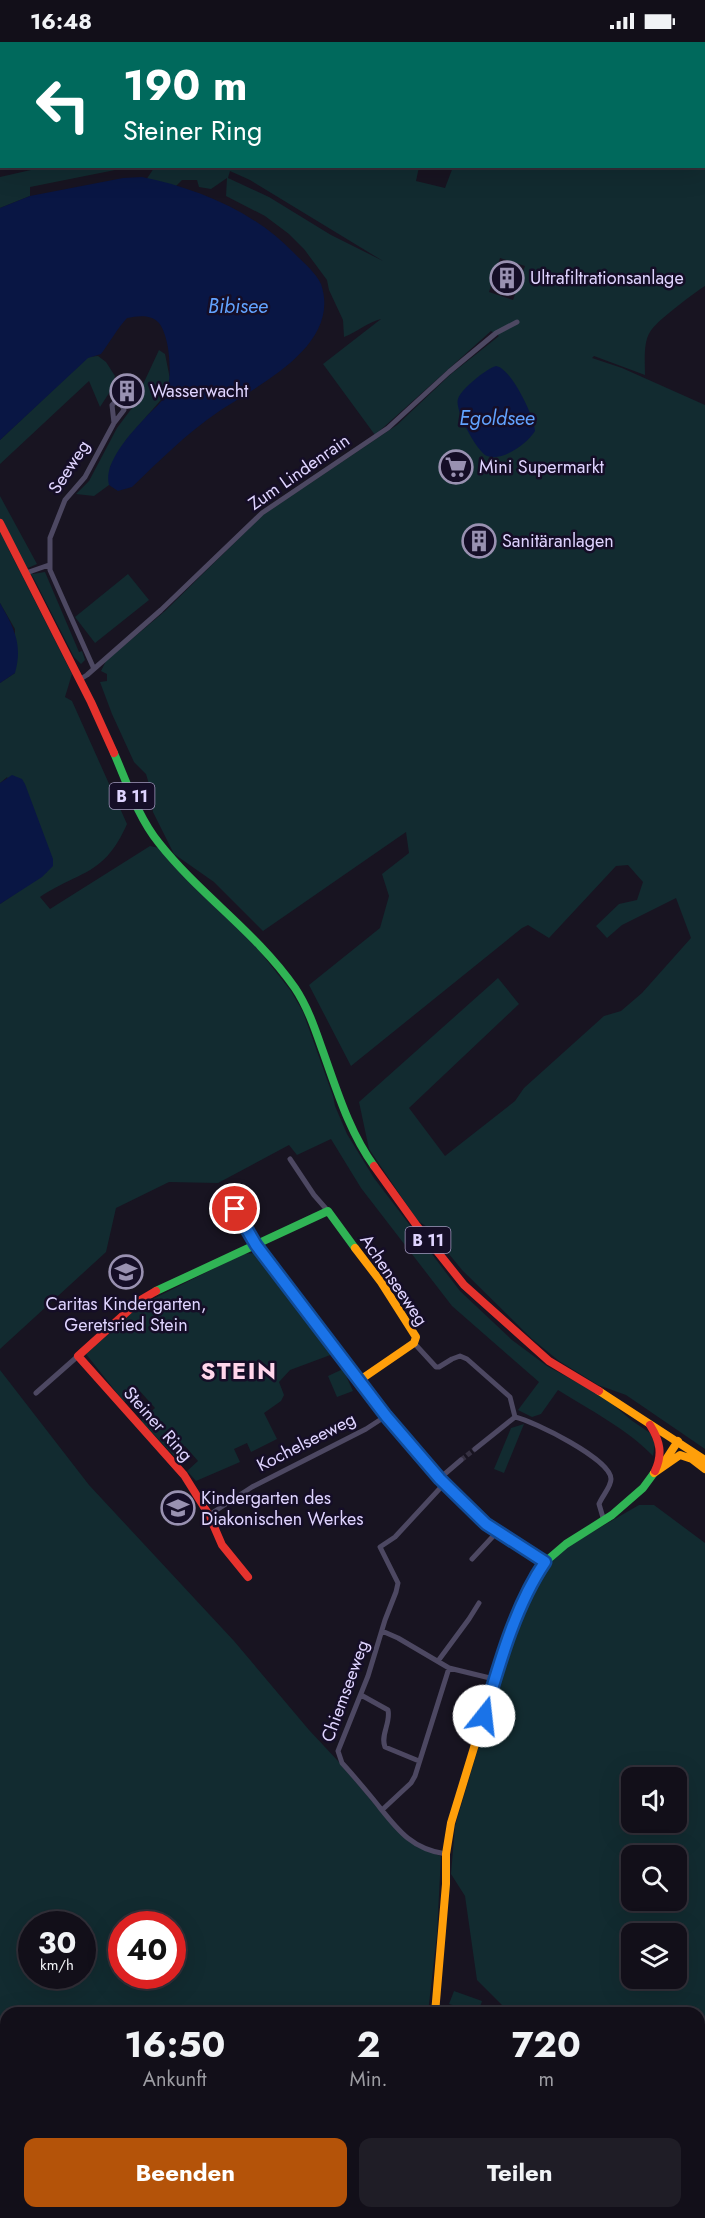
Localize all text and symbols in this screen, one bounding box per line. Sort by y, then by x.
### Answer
text: 16:48 [30,5,92,37]
text: 190 m [123,55,247,116]
icon: left [24,66,102,144]
text: Steiner Ring [123,111,262,150]
building icon: Ultrafiltrationsanlage [489,260,525,296]
place label: Ultrafiltrationsanlage [530,265,684,291]
water label: Bibisee [208,292,268,321]
building icon: Wasserwacht [109,373,145,409]
place label: Wasserwacht [150,378,249,404]
water label: Egoldsee [459,404,535,433]
street label: Zum Lindenrain [243,427,355,517]
street label: Seeweg [42,435,96,499]
supermarket icon: Mini Supermarkt [438,449,474,485]
place label: Mini Supermarkt [479,454,605,480]
building icon: Sanitäranlagen [461,523,497,559]
place label: Sanitäranlagen [502,528,614,554]
road number: B 11 [110,783,154,809]
pin [209,1183,260,1234]
icon: arrive [218,1192,251,1225]
road number: B 11 [406,1227,450,1253]
street label: Achenseeweg [354,1229,434,1331]
school or university icon: Caritas Kindergarten, Geretsried Stein [108,1254,144,1290]
place label: Caritas Kindergarten, Geretsried Stein [46,1291,206,1338]
district label: STEIN [200,1353,278,1388]
street label: Steiner Ring [117,1381,199,1467]
street label: Kochelseeweg [252,1406,360,1478]
place label: Kindergarten des Diakonischen Werkes [201,1485,364,1532]
school or university icon: Kindergarten des Diakonischen Werkes [160,1490,196,1526]
street label: Chiemseeweg [315,1636,375,1746]
position arrow [452,1684,516,1748]
map controls [621,1767,687,1989]
button: sound [621,1767,687,1833]
button: search [621,1845,687,1911]
speed limit sign: 40 [108,1911,186,1989]
text: 30 [38,1921,76,1964]
button: layers [621,1923,687,1989]
text: km/h [40,1954,74,1976]
text: 16:50 [124,2018,225,2070]
text: 2 [357,2018,380,2070]
text: 720 [512,2018,581,2070]
text: Ankunft [143,2065,207,2094]
text: Min. [350,2065,387,2094]
text: m [538,2065,554,2094]
button: Beenden [24,2138,347,2207]
button: Teilen [359,2138,681,2207]

